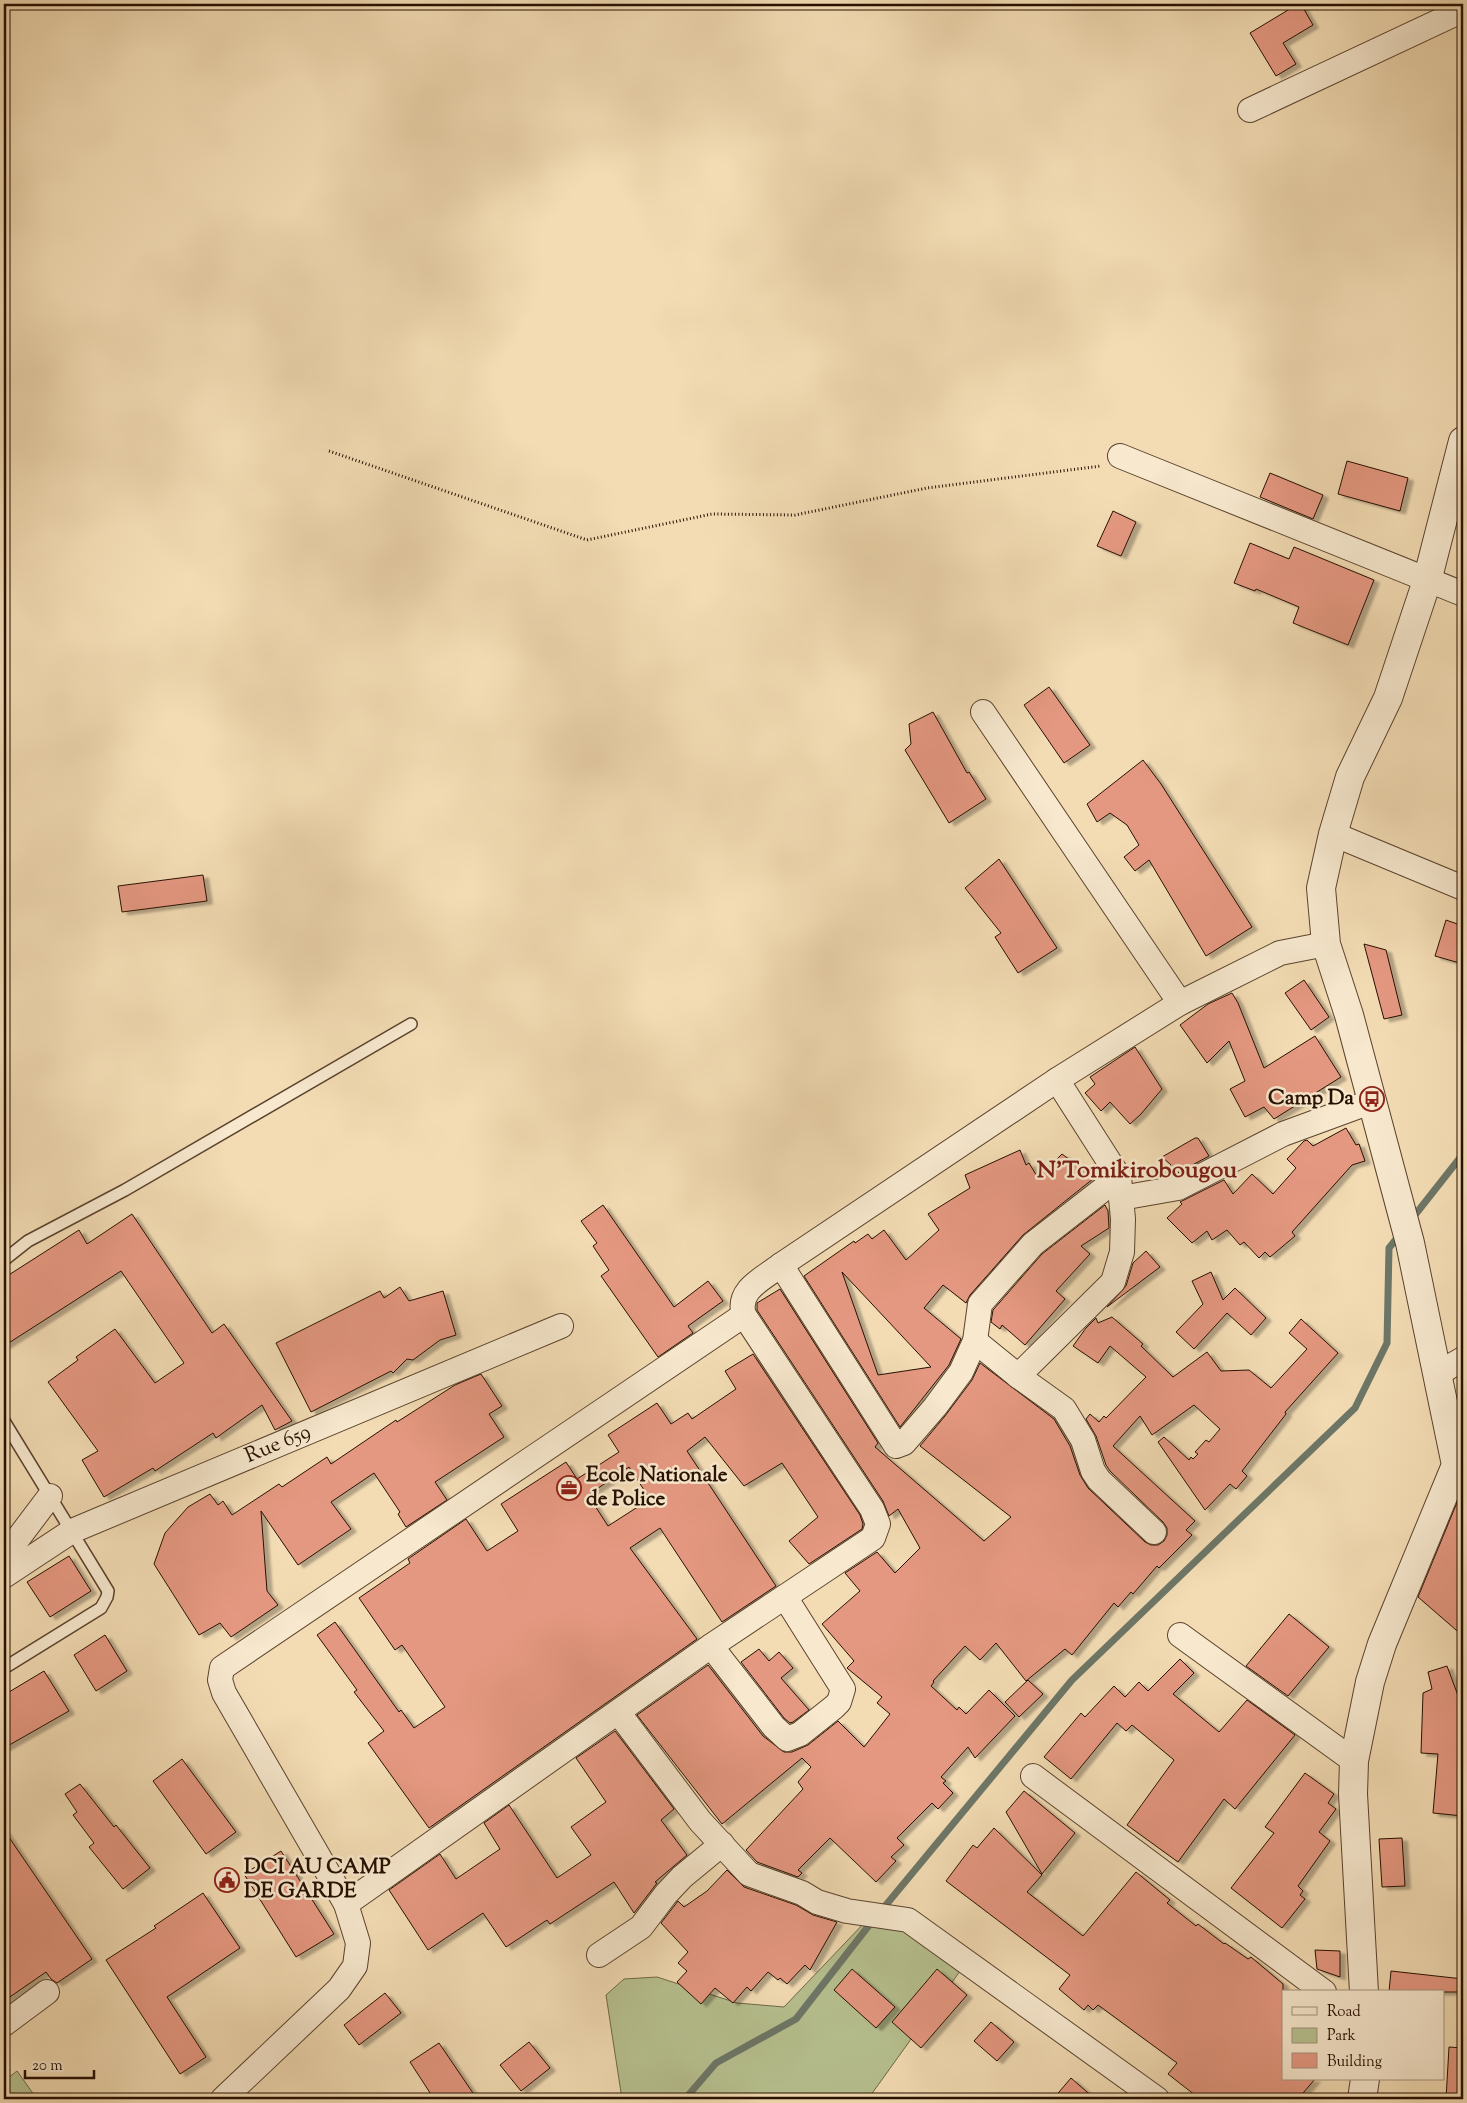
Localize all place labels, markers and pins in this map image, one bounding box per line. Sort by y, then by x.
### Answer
place label: Camp Da [1268,1084,1354,1114]
bus stop icon: Camp Da [1359,1086,1385,1112]
place label: Ecole Nationale de Police [586,1461,728,1515]
office icon: Ecole Nationale de Police [556,1475,582,1501]
place label: DCI AU CAMP DE GARDE [244,1853,391,1907]
public building icon: DCI AU CAMP DE GARDE [214,1867,240,1893]

